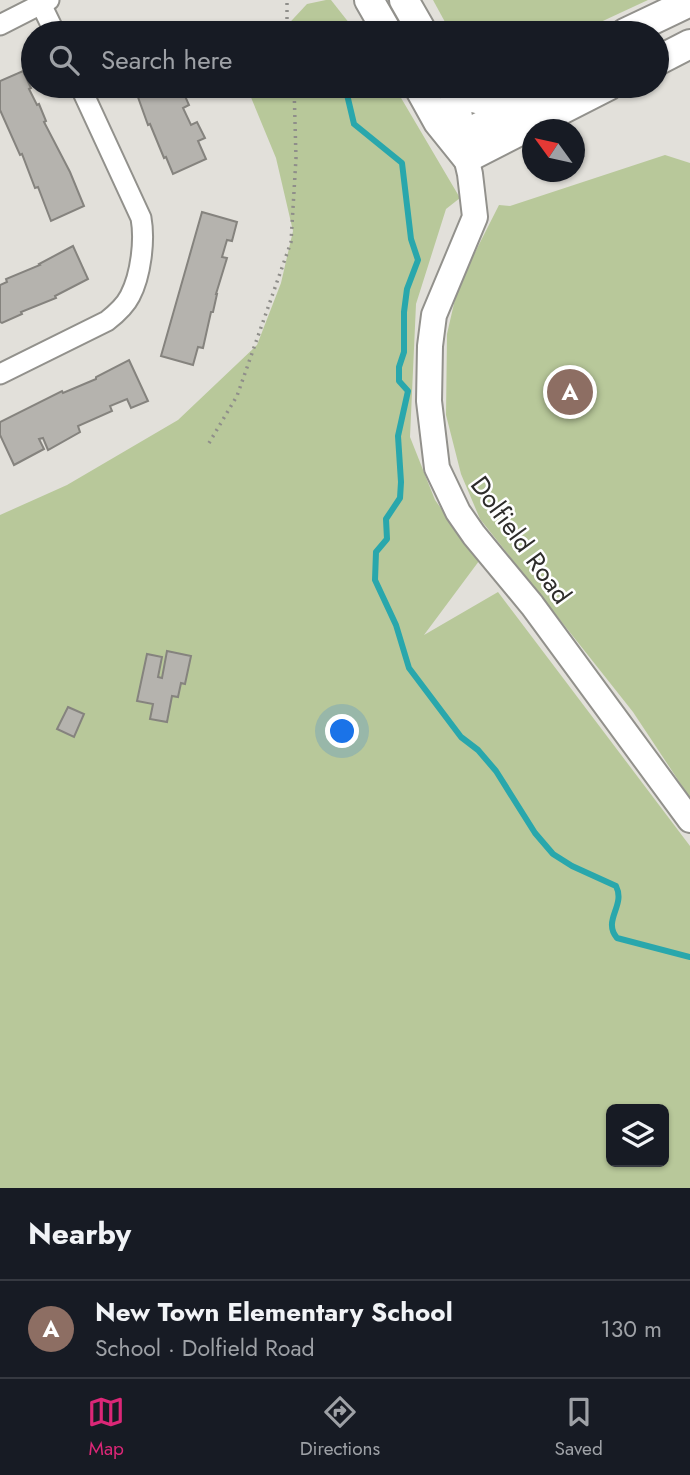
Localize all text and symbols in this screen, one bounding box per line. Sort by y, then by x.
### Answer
search box [21,21,669,98]
icon: search [45,41,83,79]
text: Search here [101,41,233,79]
north arrow [522,119,585,182]
pin: A [547,366,593,418]
street label: Dolfield Road [462,468,580,612]
your location [325,714,359,748]
map controls [606,1104,669,1167]
button: layers [606,1104,669,1167]
text: Nearby [28,1212,131,1255]
text: New Town Elementary School [95,1293,453,1331]
text: A [43,1312,59,1346]
text: 130 m [600,1312,662,1346]
text: School · Dolfield Road [95,1331,315,1365]
tab: Map [87,1393,125,1462]
tab: Directions [300,1393,380,1462]
tab: Saved [555,1393,603,1462]

